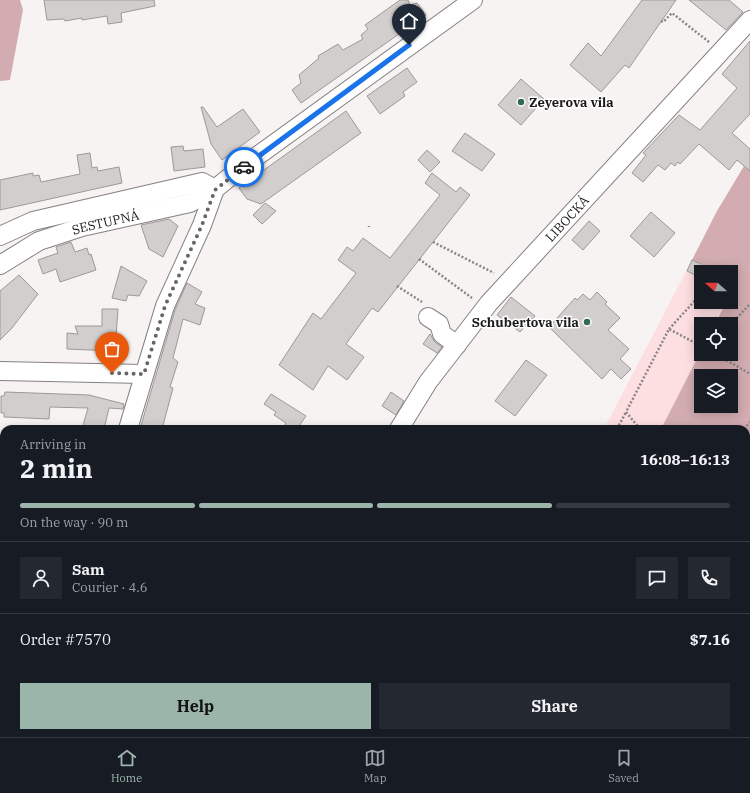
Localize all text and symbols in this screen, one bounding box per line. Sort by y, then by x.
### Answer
pin [392,4,426,45]
icon: home [398,10,420,32]
place label: Zeyerova vila [529,94,614,111]
marker: Zeyerova vila [516,97,526,107]
courier [224,147,264,187]
icon: car [233,156,255,178]
street label: LIBOCKÁ [542,192,593,246]
street label: SESTUPNÁ [70,207,141,239]
north arrow [694,265,738,309]
map controls [694,265,738,413]
place label: Schubertova vila [472,314,580,331]
marker: Schubertova vila [582,317,592,327]
button: locate [694,317,738,361]
pin [95,332,129,373]
icon: bag [101,338,123,360]
button: layers [694,369,738,413]
text: Arriving in [20,436,86,453]
text: 16:08–16:13 [640,450,730,469]
text: 2 min [20,451,93,485]
text: On the way · 90 m [20,514,128,531]
button: person [20,557,62,599]
button: chat [636,557,678,599]
button: phone [688,557,730,599]
text: Sam [72,560,105,579]
text: Courier · 4.6 [72,579,148,596]
text: Order #7570 [20,630,111,649]
text: $7.16 [690,630,730,649]
button: Help [20,683,371,729]
button: Share [379,683,730,729]
tab: Home [111,747,142,785]
tab: Map [364,747,386,785]
tab: Saved [608,747,639,785]

